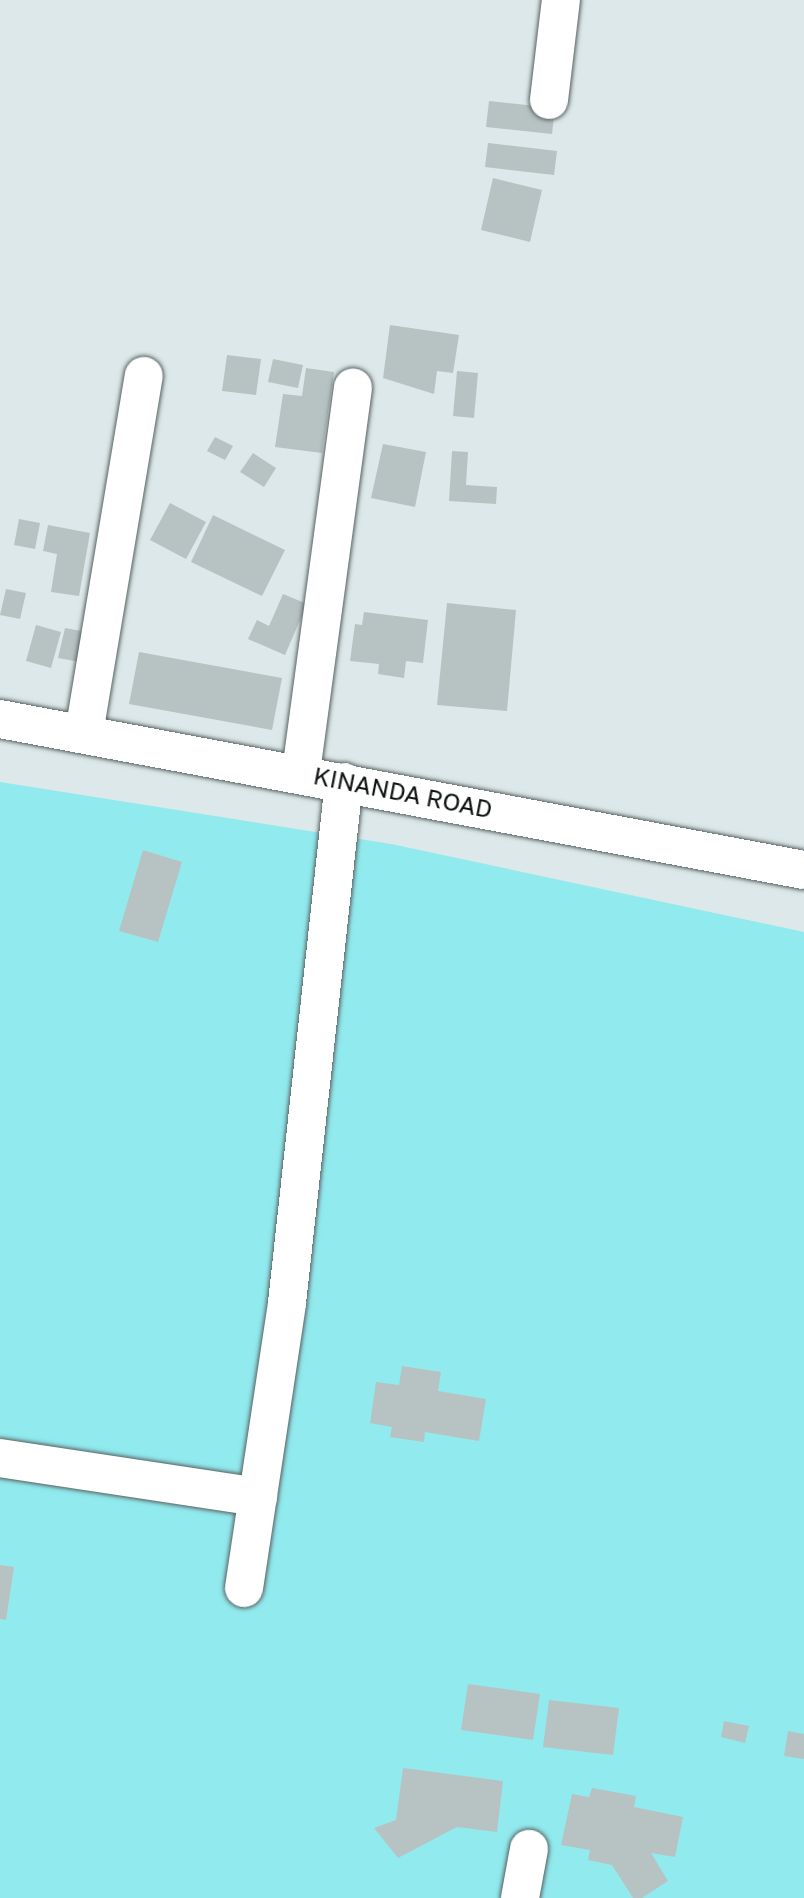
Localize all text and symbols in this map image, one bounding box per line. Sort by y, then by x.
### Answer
street label: KINANDA ROAD [311,761,495,823]

